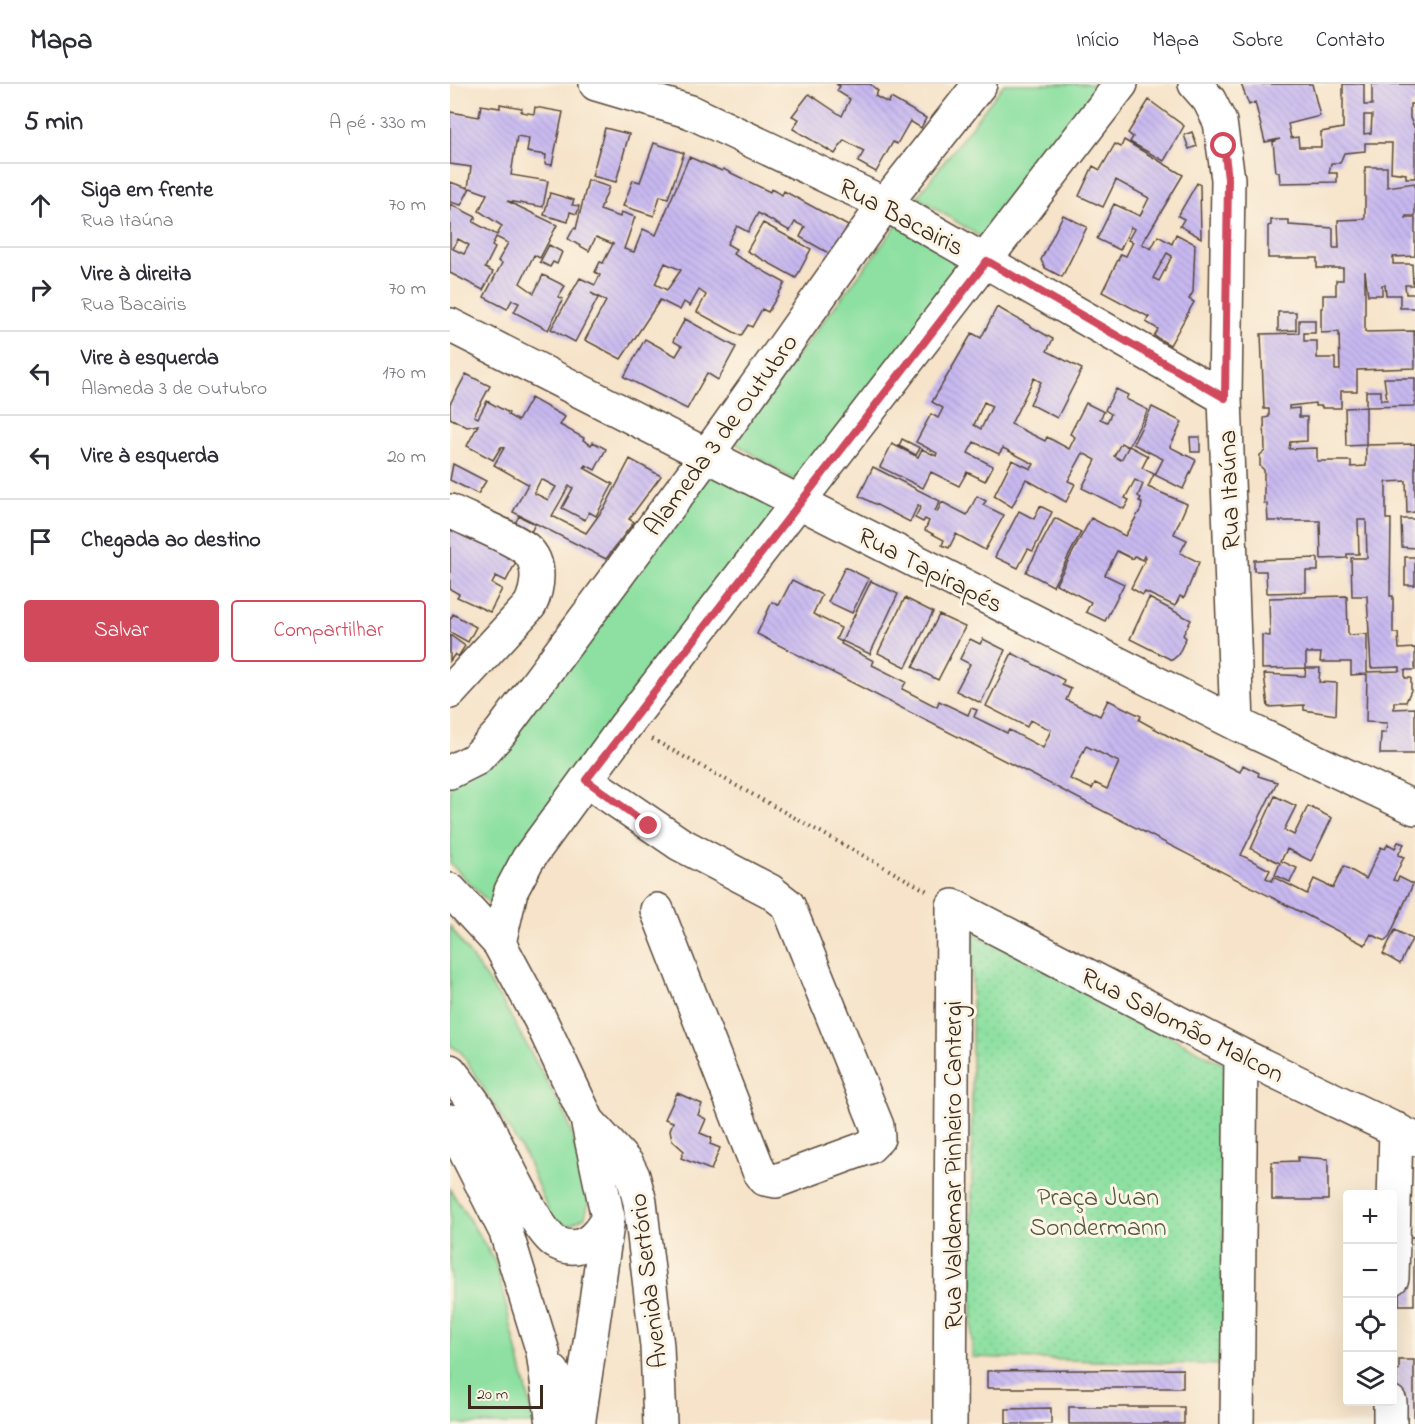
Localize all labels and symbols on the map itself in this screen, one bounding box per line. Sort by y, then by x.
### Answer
route start [1210,132,1236,158]
street label: Rua Bacairis [831,170,970,268]
street label: Alameda 3 de Outubro [636,327,809,545]
street label: Rua Itaúna [1210,429,1252,551]
street label: Rua Tapirapés [850,519,1009,625]
route end [635,812,661,838]
street label: Rua Salomão Malcon [1073,959,1290,1094]
street label: Rua Valdemar Pinheiro Cantergi [936,1000,974,1330]
park label: Praça Juan Sondermann [1029,1180,1167,1248]
street label: Avenida Sertório [620,1191,680,1370]
scale bar [468,1382,543,1410]

